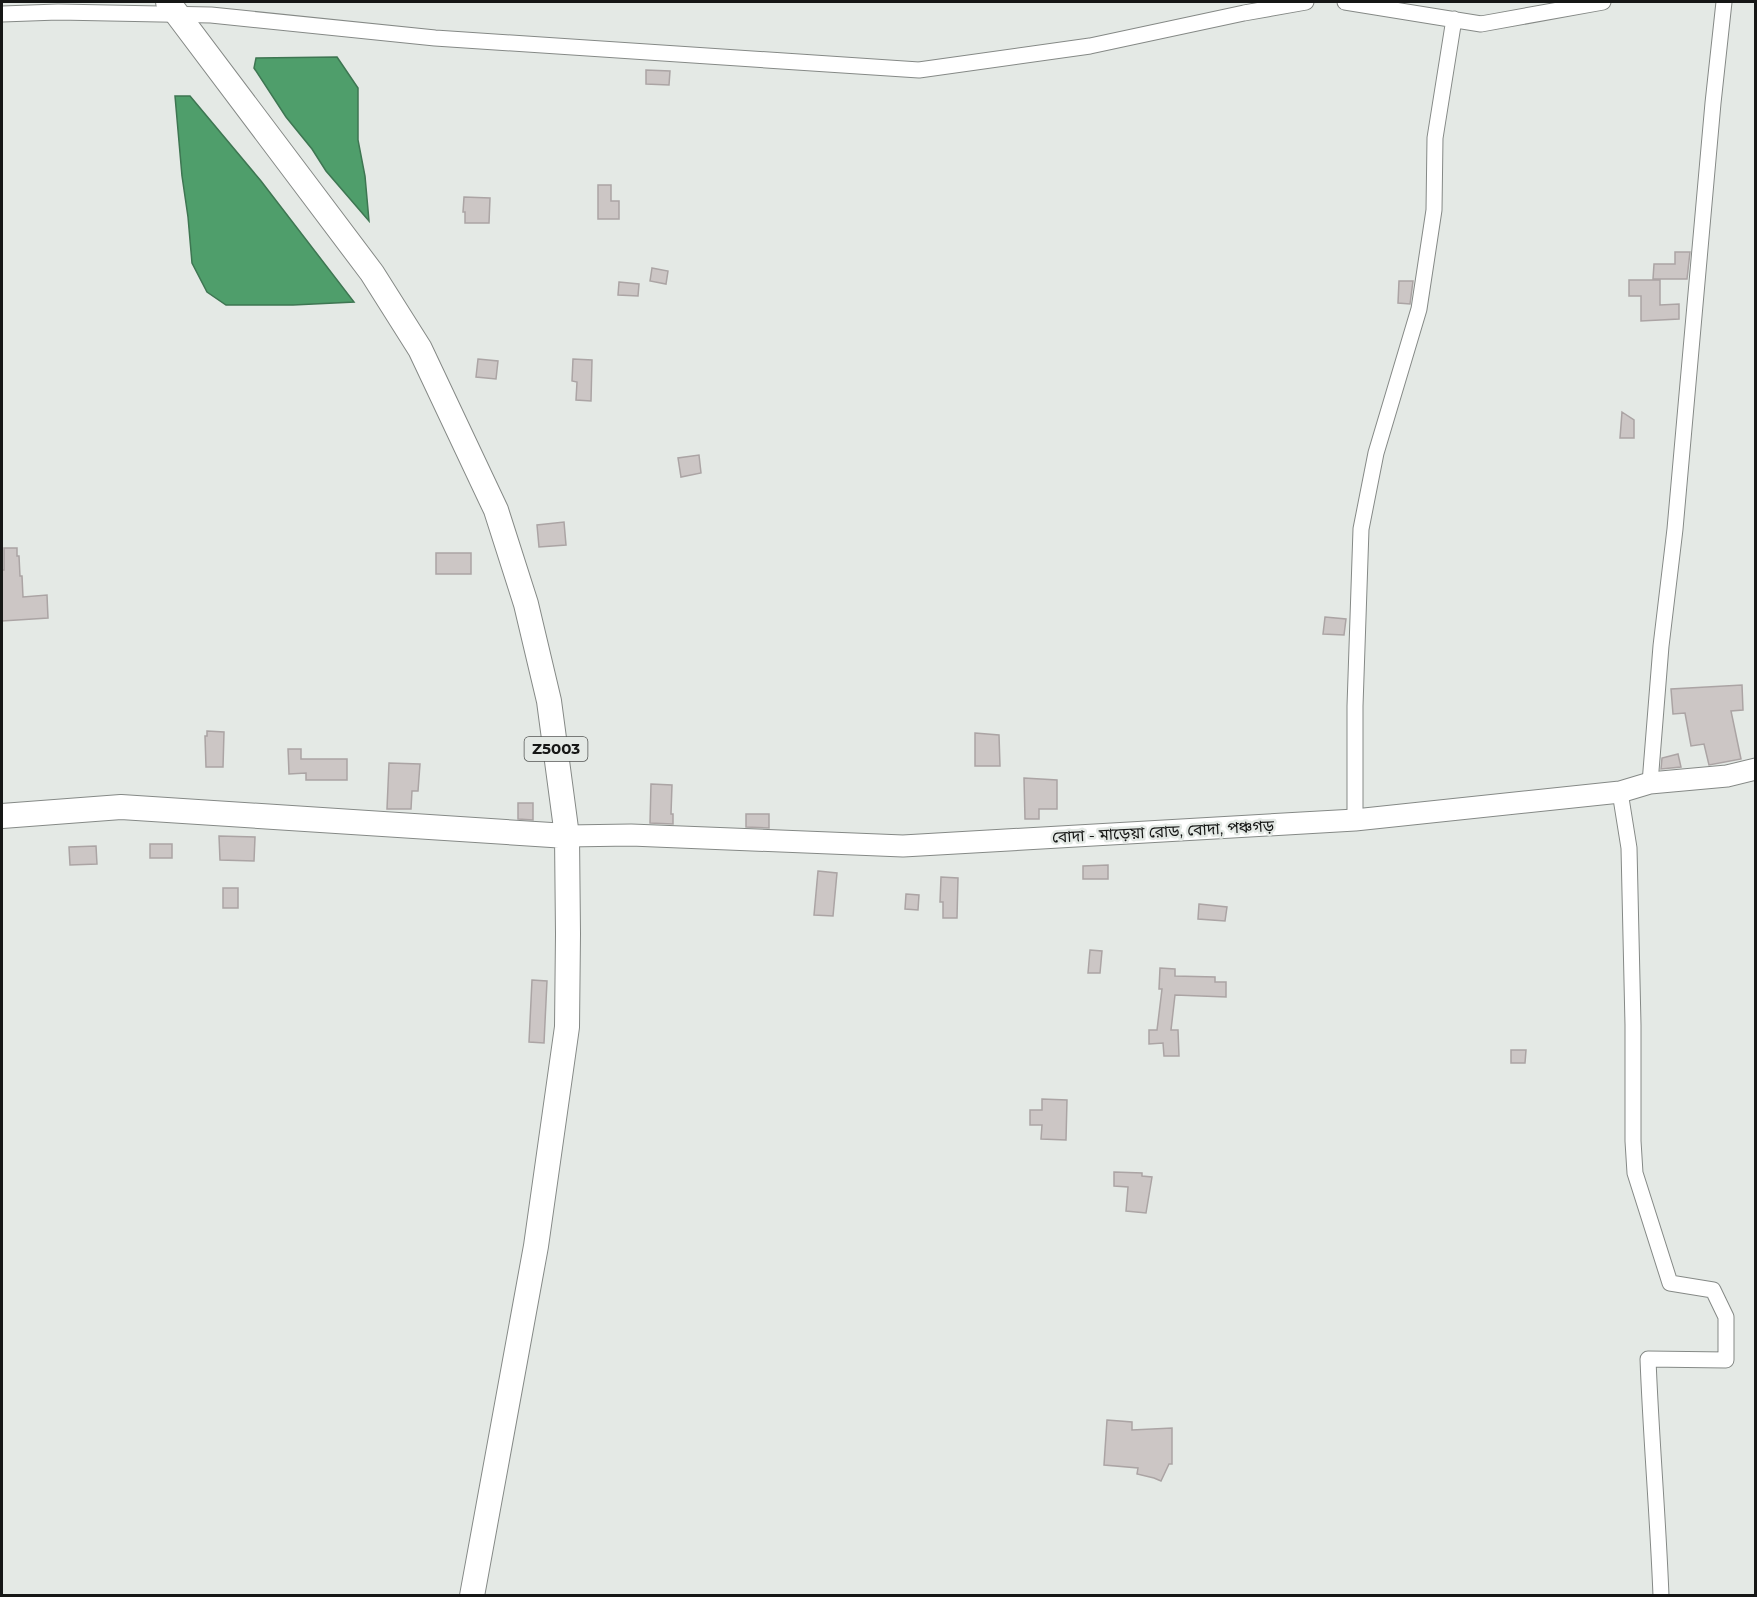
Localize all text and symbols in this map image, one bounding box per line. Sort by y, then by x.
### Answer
road number: Z5003 [524,737,588,761]
street label: বোদা - মাড়েয়া রোড, বোদা, পঞ্চগড় [1051,816,1275,847]

